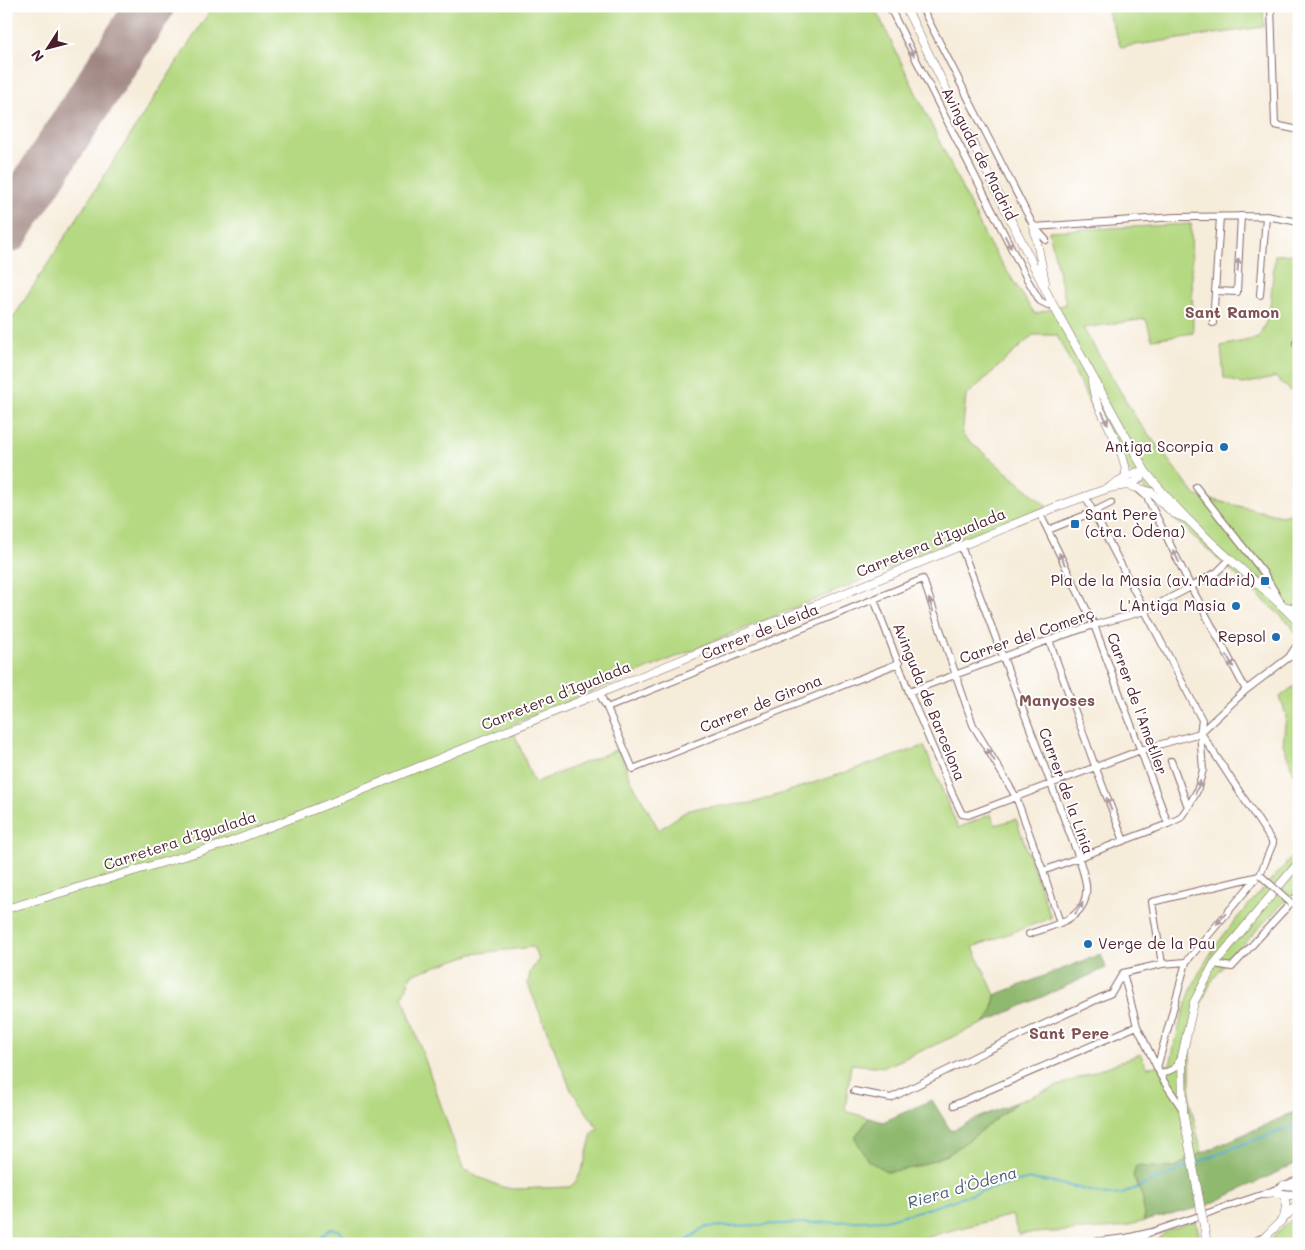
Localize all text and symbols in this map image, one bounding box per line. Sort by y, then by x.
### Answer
north arrow [22,22,72,72]
one-way arrow [907,43,915,57]
text: N [26,46,48,66]
street label: Avinguda de Madrid [938,84,1022,223]
one-way arrow [1004,235,1012,249]
one-way arrow [1235,257,1243,273]
district label: Sant Ramon [1185,301,1279,322]
one-way arrow [1101,411,1109,425]
place label: Antiga Scorpia [1104,436,1214,456]
marker: Antiga Scorpia [1218,441,1230,453]
street label: Carretera d'Igualada [853,503,1008,581]
place label: Sant Pere (ctra. Òdena) [1085,504,1185,541]
marker: Sant Pere (ctra. Òdena) [1069,518,1081,530]
one-way arrow [1172,549,1180,563]
one-way arrow [1058,552,1066,566]
place label: Pla de la Masia (av. Madrid) [1051,570,1255,590]
marker: Pla de la Masia (av. Madrid) [1259,575,1271,587]
place label: L'Antiga Masia [1120,595,1226,615]
one-way arrow [927,597,934,612]
street label: Carrer de Lleida [698,598,821,664]
marker: L'Antiga Masia [1230,600,1242,612]
street label: Carrer del Comerç [957,603,1097,668]
street label: Avinguda de Barcelona [889,620,971,783]
place label: Repsol [1218,626,1266,646]
street label: Carrer de l'Ametller [1103,630,1173,778]
marker: Repsol [1270,631,1282,643]
one-way arrow [1226,654,1234,669]
street label: Carretera d'Igualada [478,656,633,734]
street label: Carrer de Girona [697,669,825,737]
district label: Manyoses [1019,689,1095,710]
street label: Carrer de la Línia [1035,725,1099,857]
one-way arrow [987,749,996,762]
one-way arrow [1194,780,1202,795]
one-way arrow [1105,796,1113,811]
street label: Carretera d'Igualada [101,806,259,874]
one-way arrow [1075,901,1084,915]
one-way arrow [1216,913,1227,926]
place label: Verge de la Pau [1098,933,1215,953]
marker: Verge de la Pau [1082,938,1094,950]
district label: Sant Pere [1029,1022,1109,1043]
water label: Riera d'Òdena [904,1161,1019,1212]

